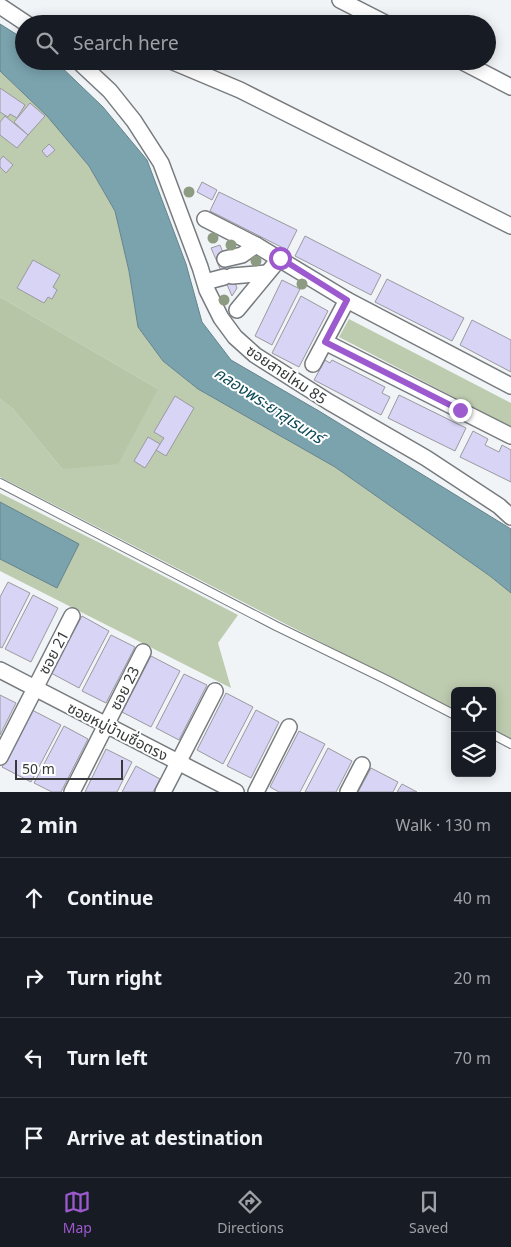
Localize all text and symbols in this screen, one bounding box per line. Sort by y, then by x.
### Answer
search box [15,15,496,70]
icon: search [33,29,61,57]
text: Search here [73,30,179,56]
route start [269,247,292,270]
street label: ซอยสายไหม 85 [243,340,331,408]
water label: คลองพระยาสุเรนทร์ [210,361,331,451]
route end [449,399,472,422]
street label: ซอย 21 [33,627,73,677]
street label: ซอย 23 [104,663,144,713]
map controls [451,687,496,777]
button: locate [451,687,496,732]
street label: ซอยหมู่บ้านซื่อตรง [64,697,172,765]
button: layers [451,732,496,777]
scale bar [15,757,122,780]
text: 50 m [22,759,55,778]
text: 2 min [20,811,78,839]
text: Walk · 130 m [396,814,491,836]
icon: ahead [20,884,48,912]
text: Continue [67,885,153,911]
text: 40 m [454,887,491,909]
icon: right [20,964,48,992]
text: Turn right [67,965,162,991]
text: 20 m [454,967,491,989]
icon: left [20,1044,48,1072]
text: Turn left [67,1045,148,1071]
text: 70 m [454,1047,491,1069]
icon: arrive [20,1124,48,1152]
text: Arrive at destination [67,1125,263,1151]
tab: Map [63,1188,92,1237]
tab: Directions [217,1188,284,1237]
tab: Saved [409,1188,448,1237]

